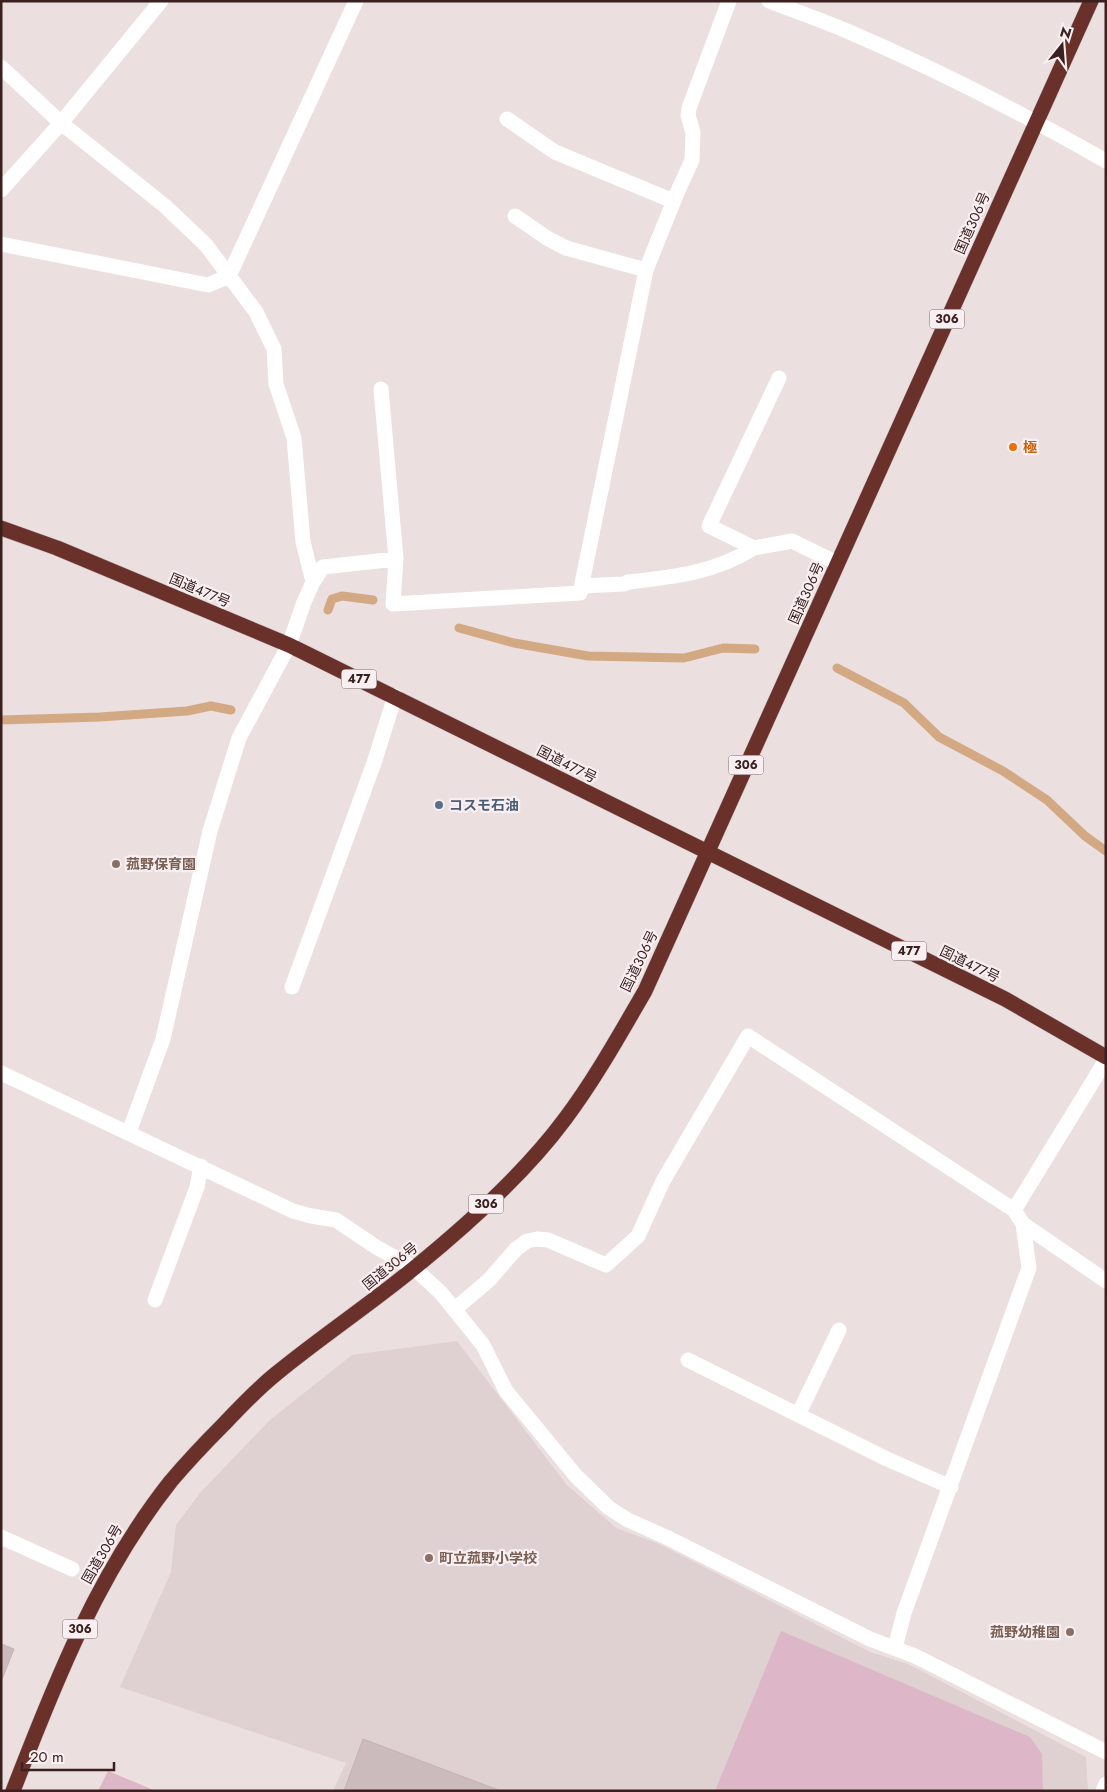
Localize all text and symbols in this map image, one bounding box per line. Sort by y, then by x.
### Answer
north arrow [1037,20,1087,70]
text: N [1058,21,1074,44]
street label: 国道306号 [949,189,995,257]
road number: 306 [930,310,964,328]
place label: 極 [1023,437,1037,457]
marker: 極 [1007,441,1019,453]
street label: 国道306号 [783,559,829,627]
street label: 国道477号 [166,568,234,612]
road number: 477 [342,670,376,689]
street label: 国道477号 [534,740,600,788]
road number: 306 [728,756,764,774]
place label: コスモ石油 [449,795,519,815]
marker: コスモ石油 [433,799,445,811]
place label: 菰野保育園 [126,854,196,874]
marker: 菰野保育園 [110,858,122,870]
street label: 国道306号 [616,927,662,995]
road number: 477 [892,941,926,960]
street label: 国道477号 [936,941,1004,987]
road number: 306 [468,1194,504,1214]
street label: 国道306号 [358,1237,422,1295]
street label: 国道306号 [77,1520,127,1588]
place label: 町立菰野小学校 [439,1548,537,1568]
marker: 町立菰野小学校 [423,1552,435,1564]
road number: 306 [62,1620,98,1638]
place label: 菰野幼稚園 [990,1622,1060,1642]
marker: 菰野幼稚園 [1064,1626,1076,1638]
scale bar [22,1740,115,1772]
text: 20 m [30,1746,64,1768]

